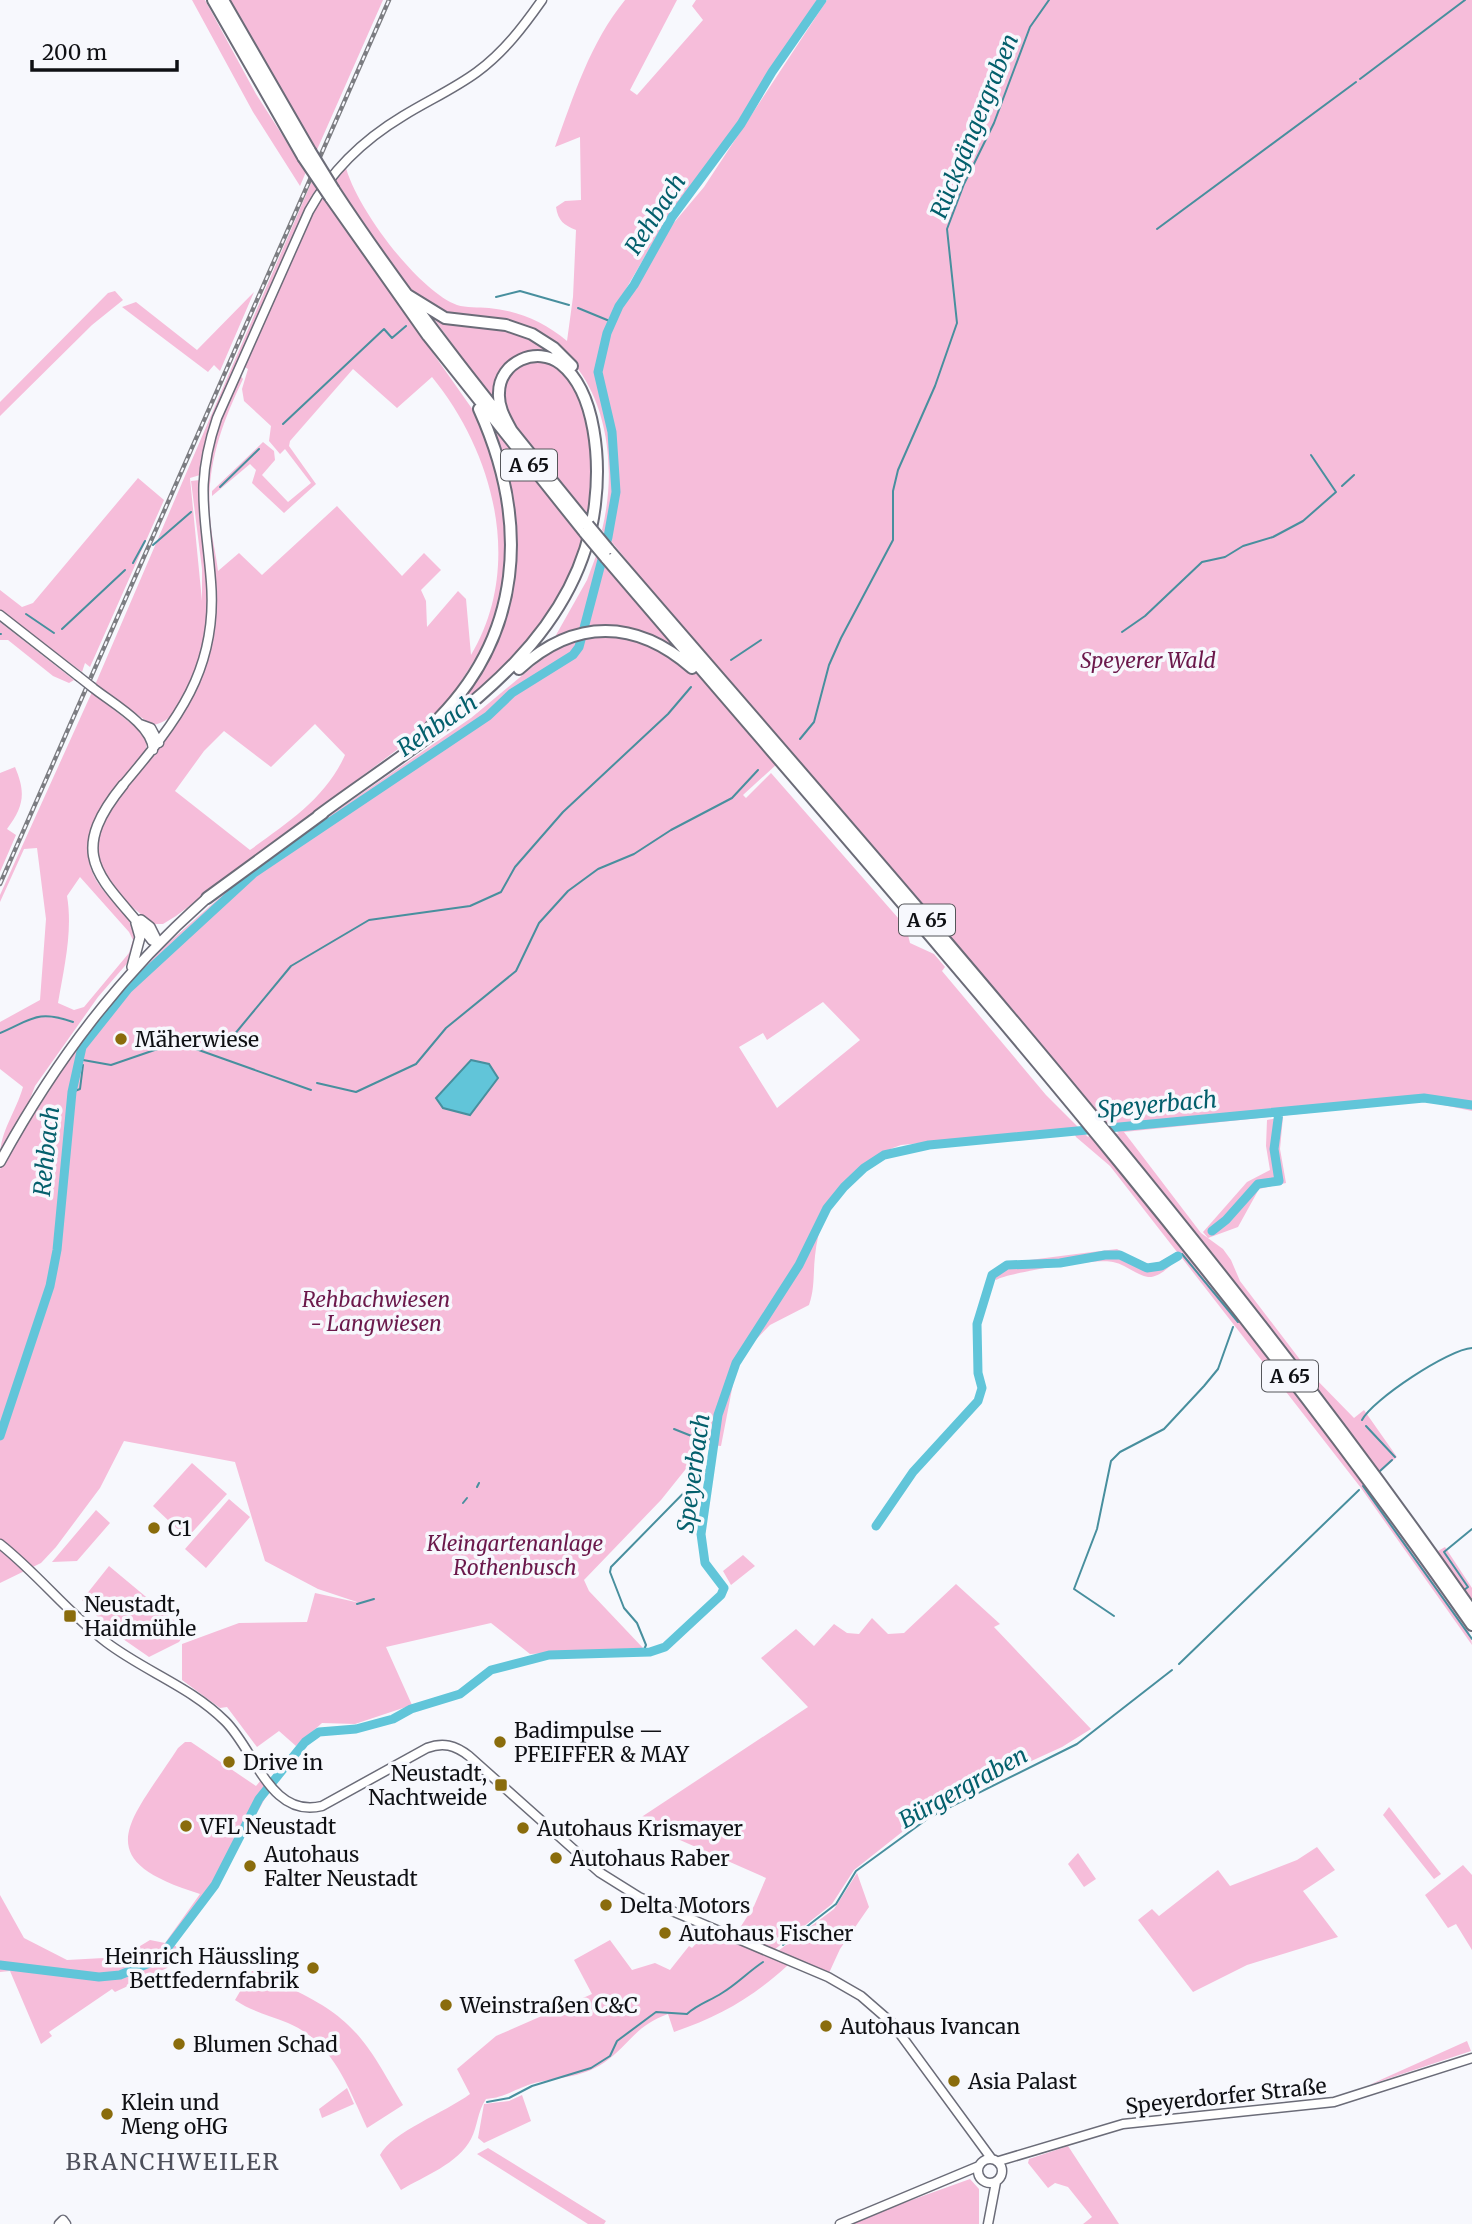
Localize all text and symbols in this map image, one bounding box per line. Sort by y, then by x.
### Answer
scale bar [32,28,177,72]
water label: Rückgängergraben [924,29,1024,223]
text: 200 m [42,39,107,66]
water label: Rehbach [618,168,692,260]
road number: A 65 [501,450,557,480]
park label: Speyerer Wald [1080,647,1216,674]
water label: Rehbach [391,688,483,762]
road number: A 65 [899,904,955,936]
place label: Mäherwiese [135,1026,259,1053]
marker: Mäherwiese [113,1031,129,1047]
water label: Speyerbach [1096,1084,1218,1124]
water label: Rehbach [27,1104,65,1198]
park label: Rehbachwiesen - Langwiesen [302,1286,450,1337]
road number: A 65 [1262,1360,1318,1392]
water label: Speyerbach [670,1411,716,1535]
place label: C1 [168,1515,191,1542]
marker: C1 [146,1520,162,1536]
park label: Kleingartenanlage Rothenbusch [426,1530,603,1581]
place label: Neustadt, Haidmühle [84,1591,196,1642]
marker: Neustadt, Haidmühle [62,1608,78,1624]
place label: Badimpulse — PFEIFFER & MAY [514,1717,690,1768]
marker: Badimpulse — PFEIFFER & MAY [492,1734,508,1750]
water label: Bürgergraben [894,1740,1032,1834]
place label: Drive in [243,1749,323,1776]
marker: Drive in [221,1754,237,1770]
place label: Neustadt, Nachtweide [368,1760,487,1811]
marker: Neustadt, Nachtweide [493,1777,509,1793]
place label: VFL Neustadt [199,1813,336,1840]
place label: Autohaus Krismayer [536,1815,743,1842]
marker: VFL Neustadt [178,1818,194,1834]
marker: Autohaus Krismayer [515,1820,531,1836]
place label: Autohaus Falter Neustadt [263,1841,418,1892]
place label: Autohaus Raber [569,1845,730,1872]
marker: Autohaus Raber [548,1850,564,1866]
marker: Autohaus Falter Neustadt [242,1858,258,1874]
place label: Delta Motors [620,1892,750,1919]
marker: Delta Motors [598,1897,614,1913]
place label: Autohaus Fischer [678,1920,854,1947]
marker: Autohaus Fischer [657,1925,673,1941]
place label: Heinrich Häussling Bettfedernfabrik [105,1943,300,1994]
marker: Heinrich Häussling Bettfedernfabrik [305,1960,321,1976]
place label: Weinstraßen C&C [459,1992,638,2019]
marker: Weinstraßen C&C [438,1997,454,2013]
place label: Autohaus Ivancan [839,2013,1020,2040]
marker: Autohaus Ivancan [818,2018,834,2034]
place label: Blumen Schad [193,2031,338,2058]
marker: Blumen Schad [171,2036,187,2052]
place label: Asia Palast [967,2068,1077,2095]
street label: Speyerdorfer Straße [1124,2072,1328,2120]
marker: Asia Palast [946,2073,962,2089]
place label: Klein und Meng oHG [121,2089,228,2140]
marker: Klein und Meng oHG [99,2106,115,2122]
district label: BRANCHWEILER [65,2147,281,2176]

